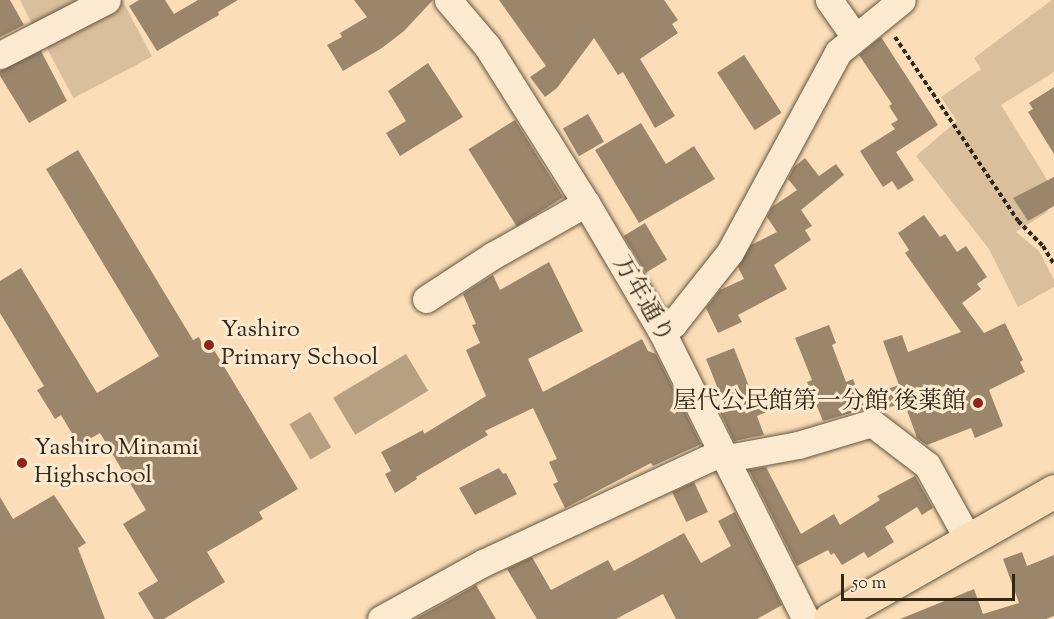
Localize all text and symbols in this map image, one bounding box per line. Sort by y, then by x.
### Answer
street label: 万年通り [606,251,678,349]
place label: Yashiro Primary School [221,317,378,373]
marker: Yashiro Primary School [202,338,216,352]
place label: 屋代公民館第一分館 後薬館 [673,389,966,417]
marker: 屋代公民館第一分館 後薬館 [971,396,985,410]
place label: Yashiro Minami Highschool [34,435,199,491]
marker: Yashiro Minami Highschool [15,456,29,470]
scale bar [844,562,1018,600]
text: 50 m [852,571,886,597]

